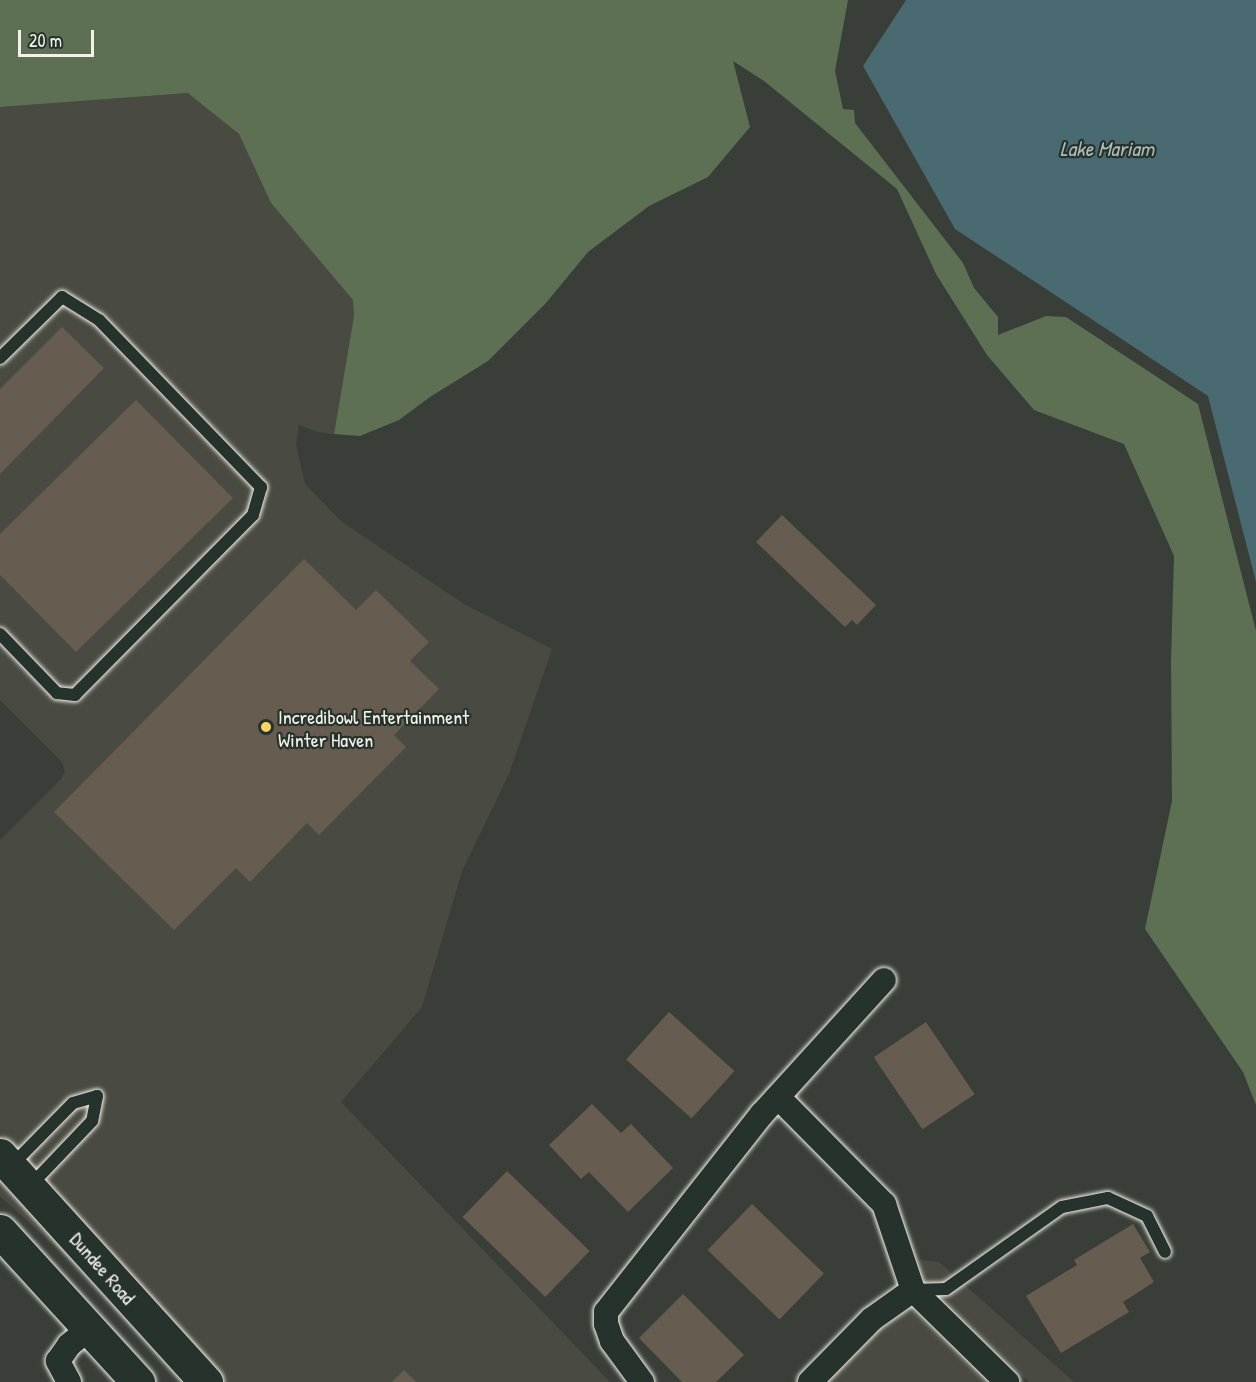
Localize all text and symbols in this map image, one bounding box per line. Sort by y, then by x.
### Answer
scale bar [21,18,98,56]
text: 20 m [29,28,62,53]
water label: Lake Mariam [1060,136,1154,162]
place label: Incredibowl Entertainment Winter Haven [278,704,469,751]
marker: Incredibowl Entertainment Winter Haven [259,720,273,734]
street label: Dundee Road [65,1227,141,1309]

